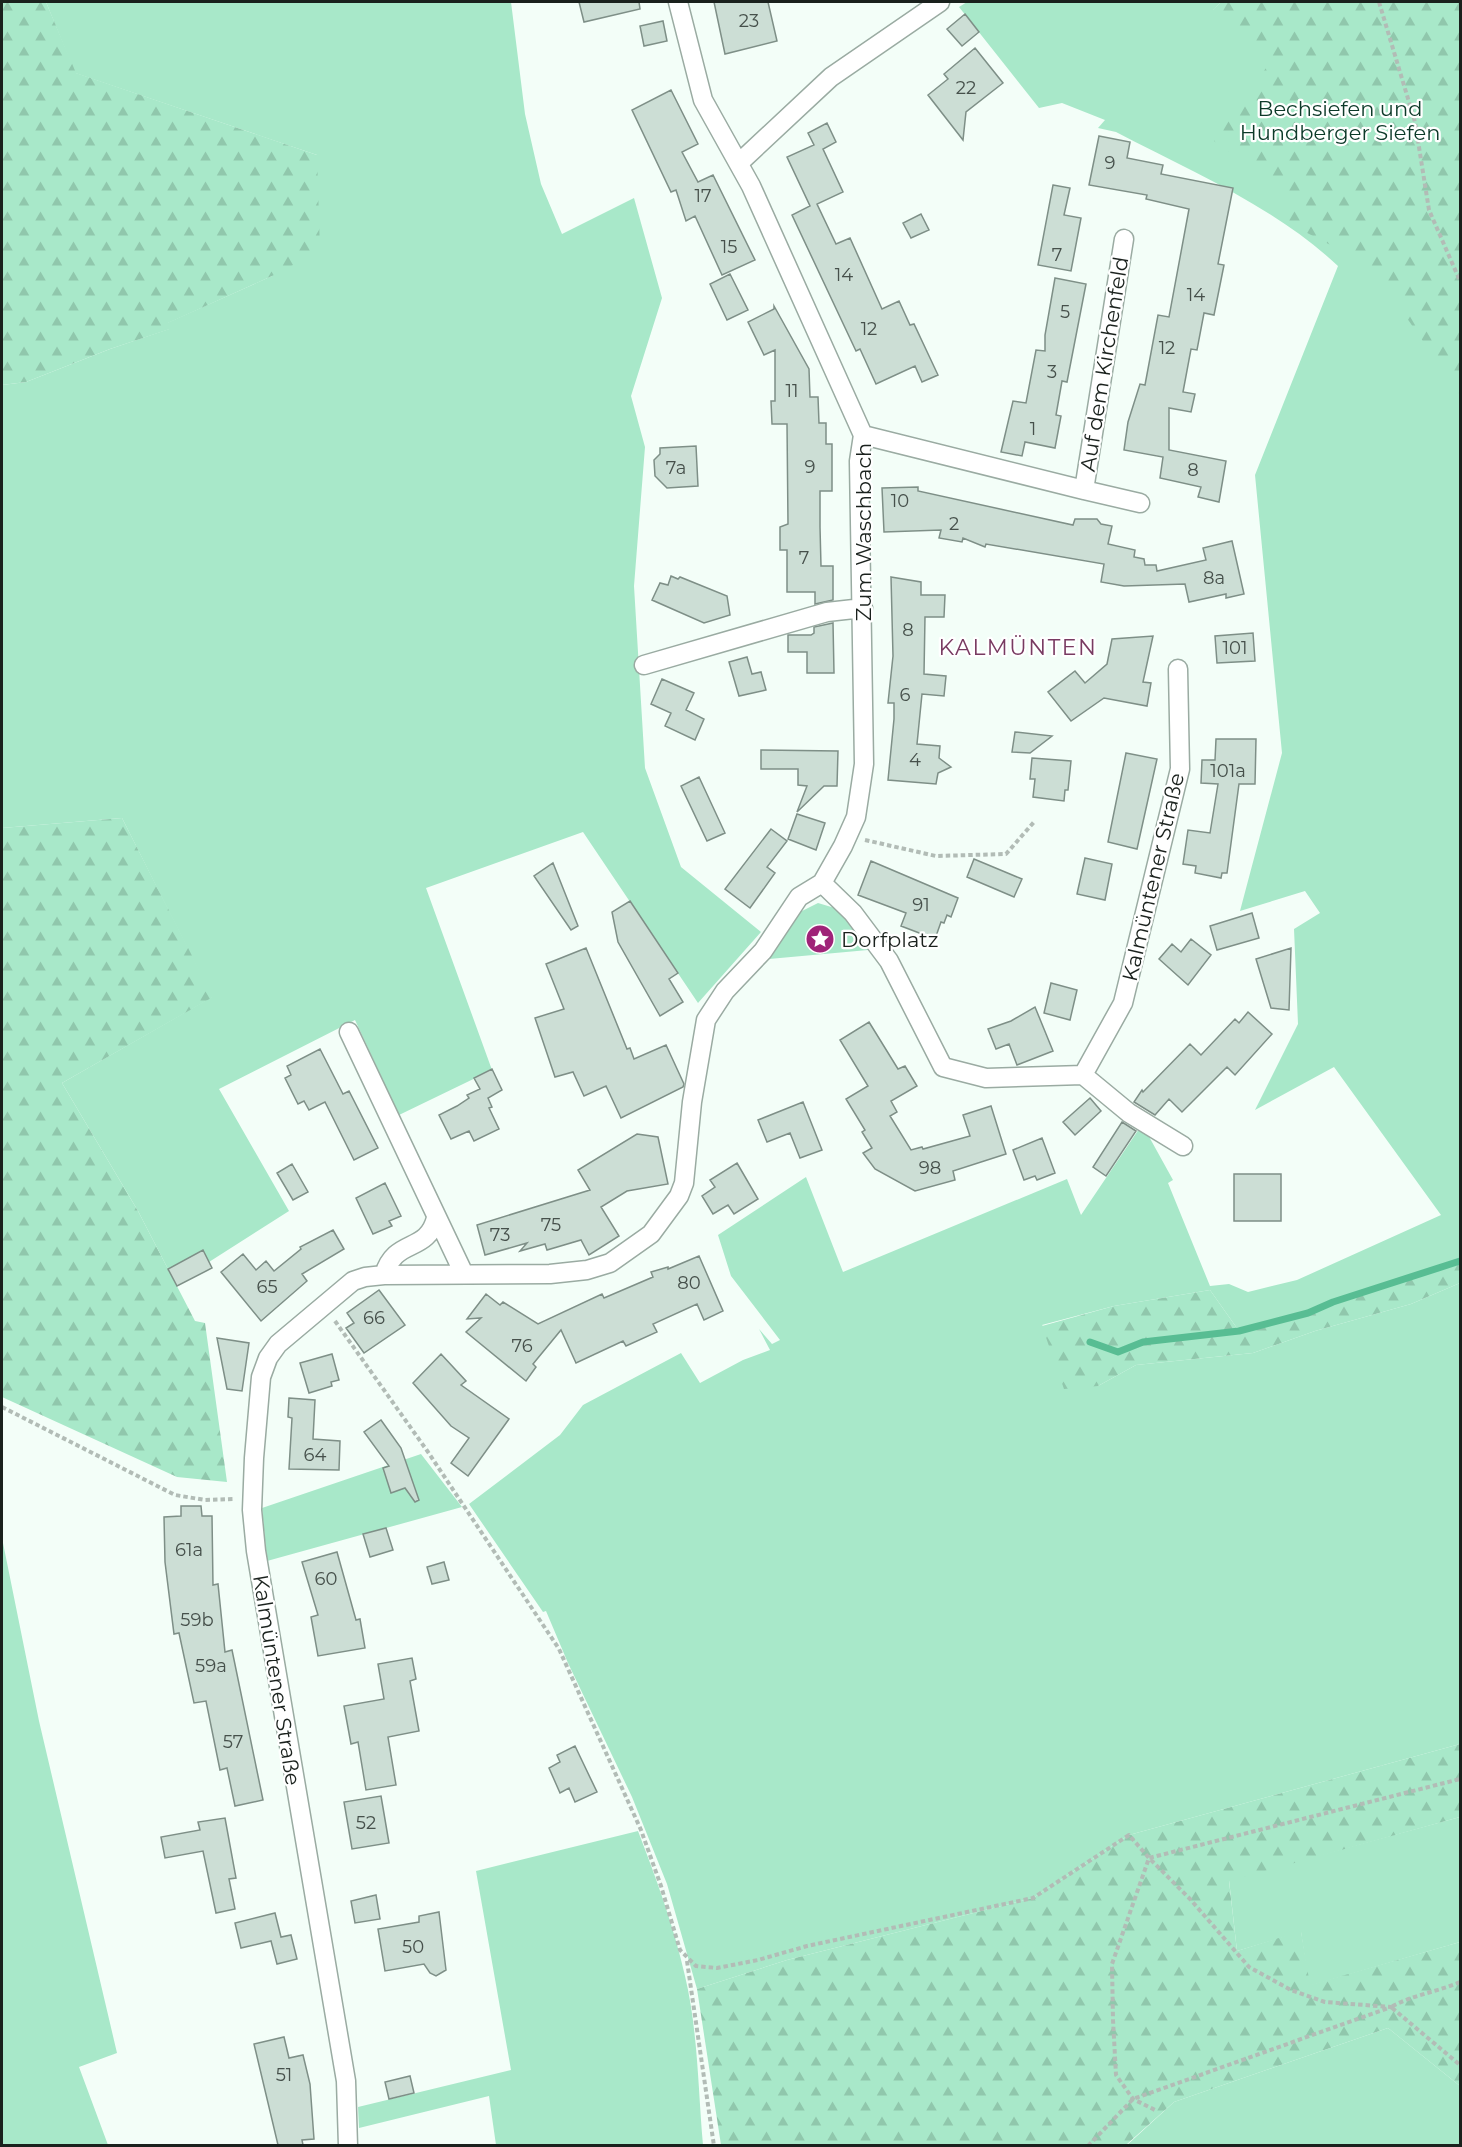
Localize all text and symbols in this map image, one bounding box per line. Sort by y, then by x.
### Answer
house number: 23 [739,10,759,32]
house number: 22 [956,77,976,99]
park label: Bechsiefen und Hundberger Siefen [1240,96,1440,145]
house number: 9 [1105,152,1116,174]
house number: 17 [694,185,712,207]
house number: 15 [721,236,737,258]
house number: 7 [1052,244,1062,266]
street label: Auf dem Kirchenfeld [1075,255,1133,473]
house number: 14 [835,264,853,286]
house number: 14 [1187,284,1205,306]
house number: 5 [1060,301,1070,323]
house number: 12 [861,318,877,340]
house number: 12 [1159,337,1175,359]
house number: 3 [1047,361,1057,383]
house number: 11 [786,380,799,402]
house number: 1 [1030,418,1036,440]
street label: Zum Waschbach [851,443,876,621]
house number: 9 [805,456,816,478]
house number: 7a [666,457,686,479]
house number: 8 [1187,459,1199,481]
house number: 10 [891,490,909,512]
house number: 2 [949,513,959,535]
house number: 7 [799,547,809,569]
house number: 8a [1203,567,1225,589]
house number: 8 [902,619,914,641]
district label: KALMÜNTEN [939,634,1097,661]
house number: 101 [1223,637,1247,659]
house number: 6 [900,684,911,706]
house number: 4 [909,749,921,771]
house number: 101a [1210,760,1246,782]
street label: Kalmüntener Straße [1117,770,1189,984]
house number: 91 [912,894,930,916]
place icon: Dorfplatz [804,923,836,955]
place label: Dorfplatz [841,927,939,952]
house number: 98 [919,1157,941,1179]
house number: 75 [541,1214,561,1236]
house number: 73 [490,1224,510,1246]
house number: 80 [677,1272,701,1294]
house number: 65 [256,1276,278,1298]
house number: 66 [363,1307,385,1329]
house number: 76 [511,1335,533,1357]
house number: 64 [304,1444,327,1466]
house number: 61a [175,1539,203,1561]
house number: 60 [315,1568,337,1590]
street label: Kalmüntener Straße [248,1573,306,1787]
house number: 59b [180,1609,214,1631]
house number: 59a [195,1655,227,1677]
house number: 57 [223,1731,243,1753]
house number: 52 [356,1812,376,1834]
house number: 50 [402,1936,424,1958]
house number: 51 [276,2064,292,2086]

